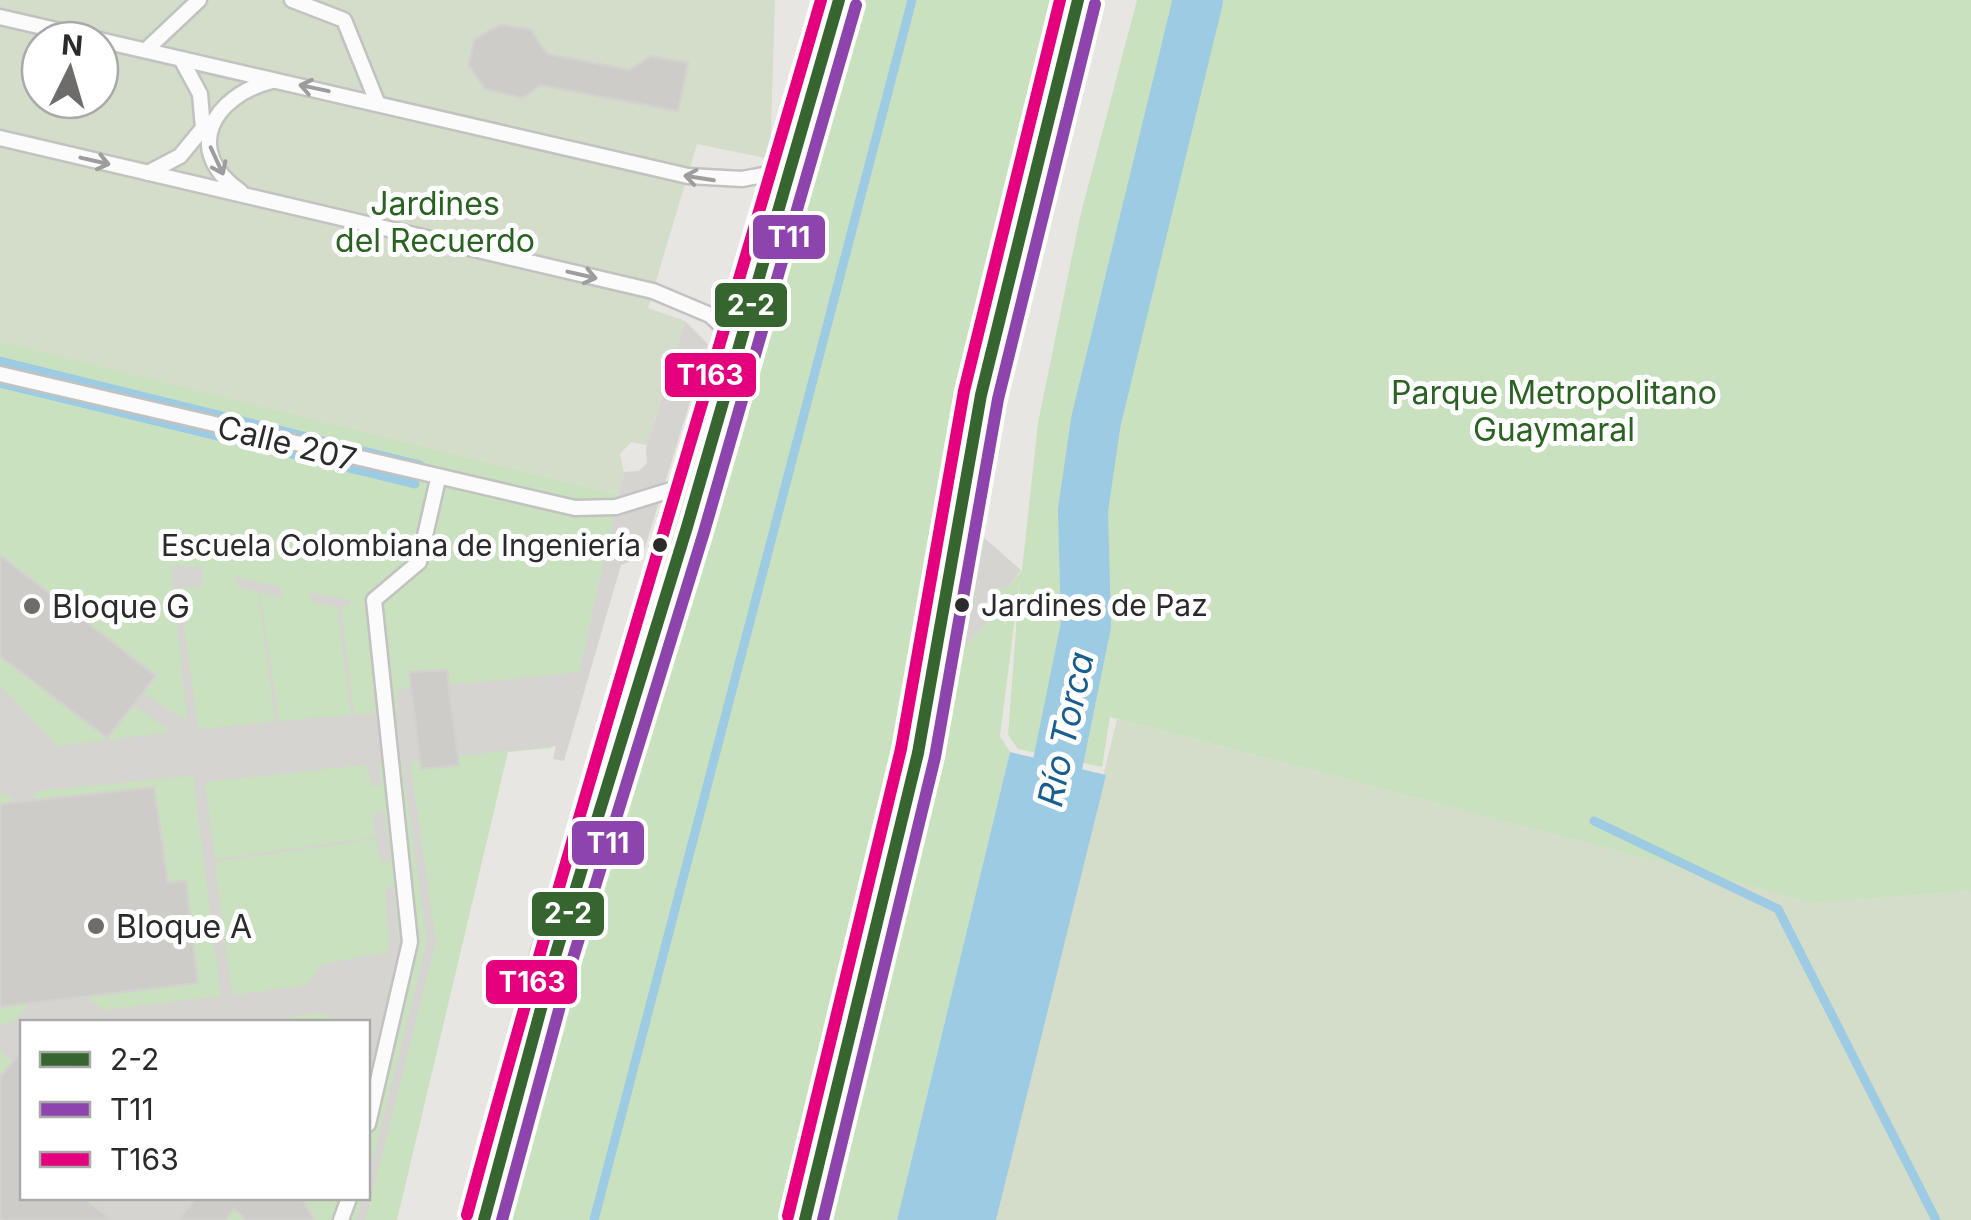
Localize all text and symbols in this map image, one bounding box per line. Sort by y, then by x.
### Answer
north arrow [20,20,120,120]
text: N [60,27,84,63]
one-way arrow [299,78,331,96]
one-way arrow [208,145,227,175]
one-way arrow [78,153,110,171]
one-way arrow [683,168,715,186]
park label: Jardines del Recuerdo [335,184,535,260]
line badge: T11 [751,213,827,261]
text: T11 [768,220,810,254]
one-way arrow [565,267,597,285]
line badge: 2-2 [713,281,789,329]
text: 2-2 [727,288,775,322]
line badge: T163 [663,351,758,399]
text: T163 [676,358,744,392]
park label: Parque Metropolitano Guaymaral [1391,373,1717,449]
street label: Calle 207 [214,407,360,479]
place label: Escuela Colombiana de Ingeniería [161,527,641,563]
marker: Escuela Colombiana de Ingeniería [650,535,670,555]
place label: Bloque G [52,587,190,626]
place label: Jardines de Paz [981,587,1208,623]
marker: Bloque G [21,595,43,617]
marker: Jardines de Paz [952,595,972,615]
water label: Río Torca [1028,648,1102,810]
line badge: T11 [570,819,646,867]
text: T11 [587,826,629,860]
line badge: 2-2 [530,890,606,938]
text: 2-2 [544,896,592,930]
place label: Bloque A [116,907,252,946]
marker: Bloque A [85,915,107,937]
line badge: T163 [484,958,579,1006]
text: T163 [498,965,566,999]
legend [20,1020,370,1200]
text: 2-2 [110,1041,159,1077]
text: T11 [110,1091,154,1127]
text: T163 [110,1141,179,1177]

